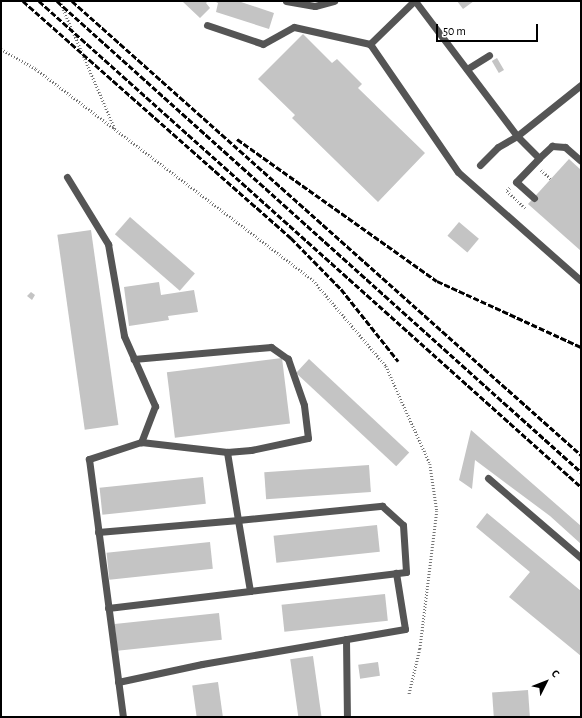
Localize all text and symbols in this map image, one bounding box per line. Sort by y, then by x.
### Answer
scale bar [438,16,540,42]
text: 50 m [443,25,466,37]
north arrow [526,662,566,702]
text: С [549,668,561,680]

